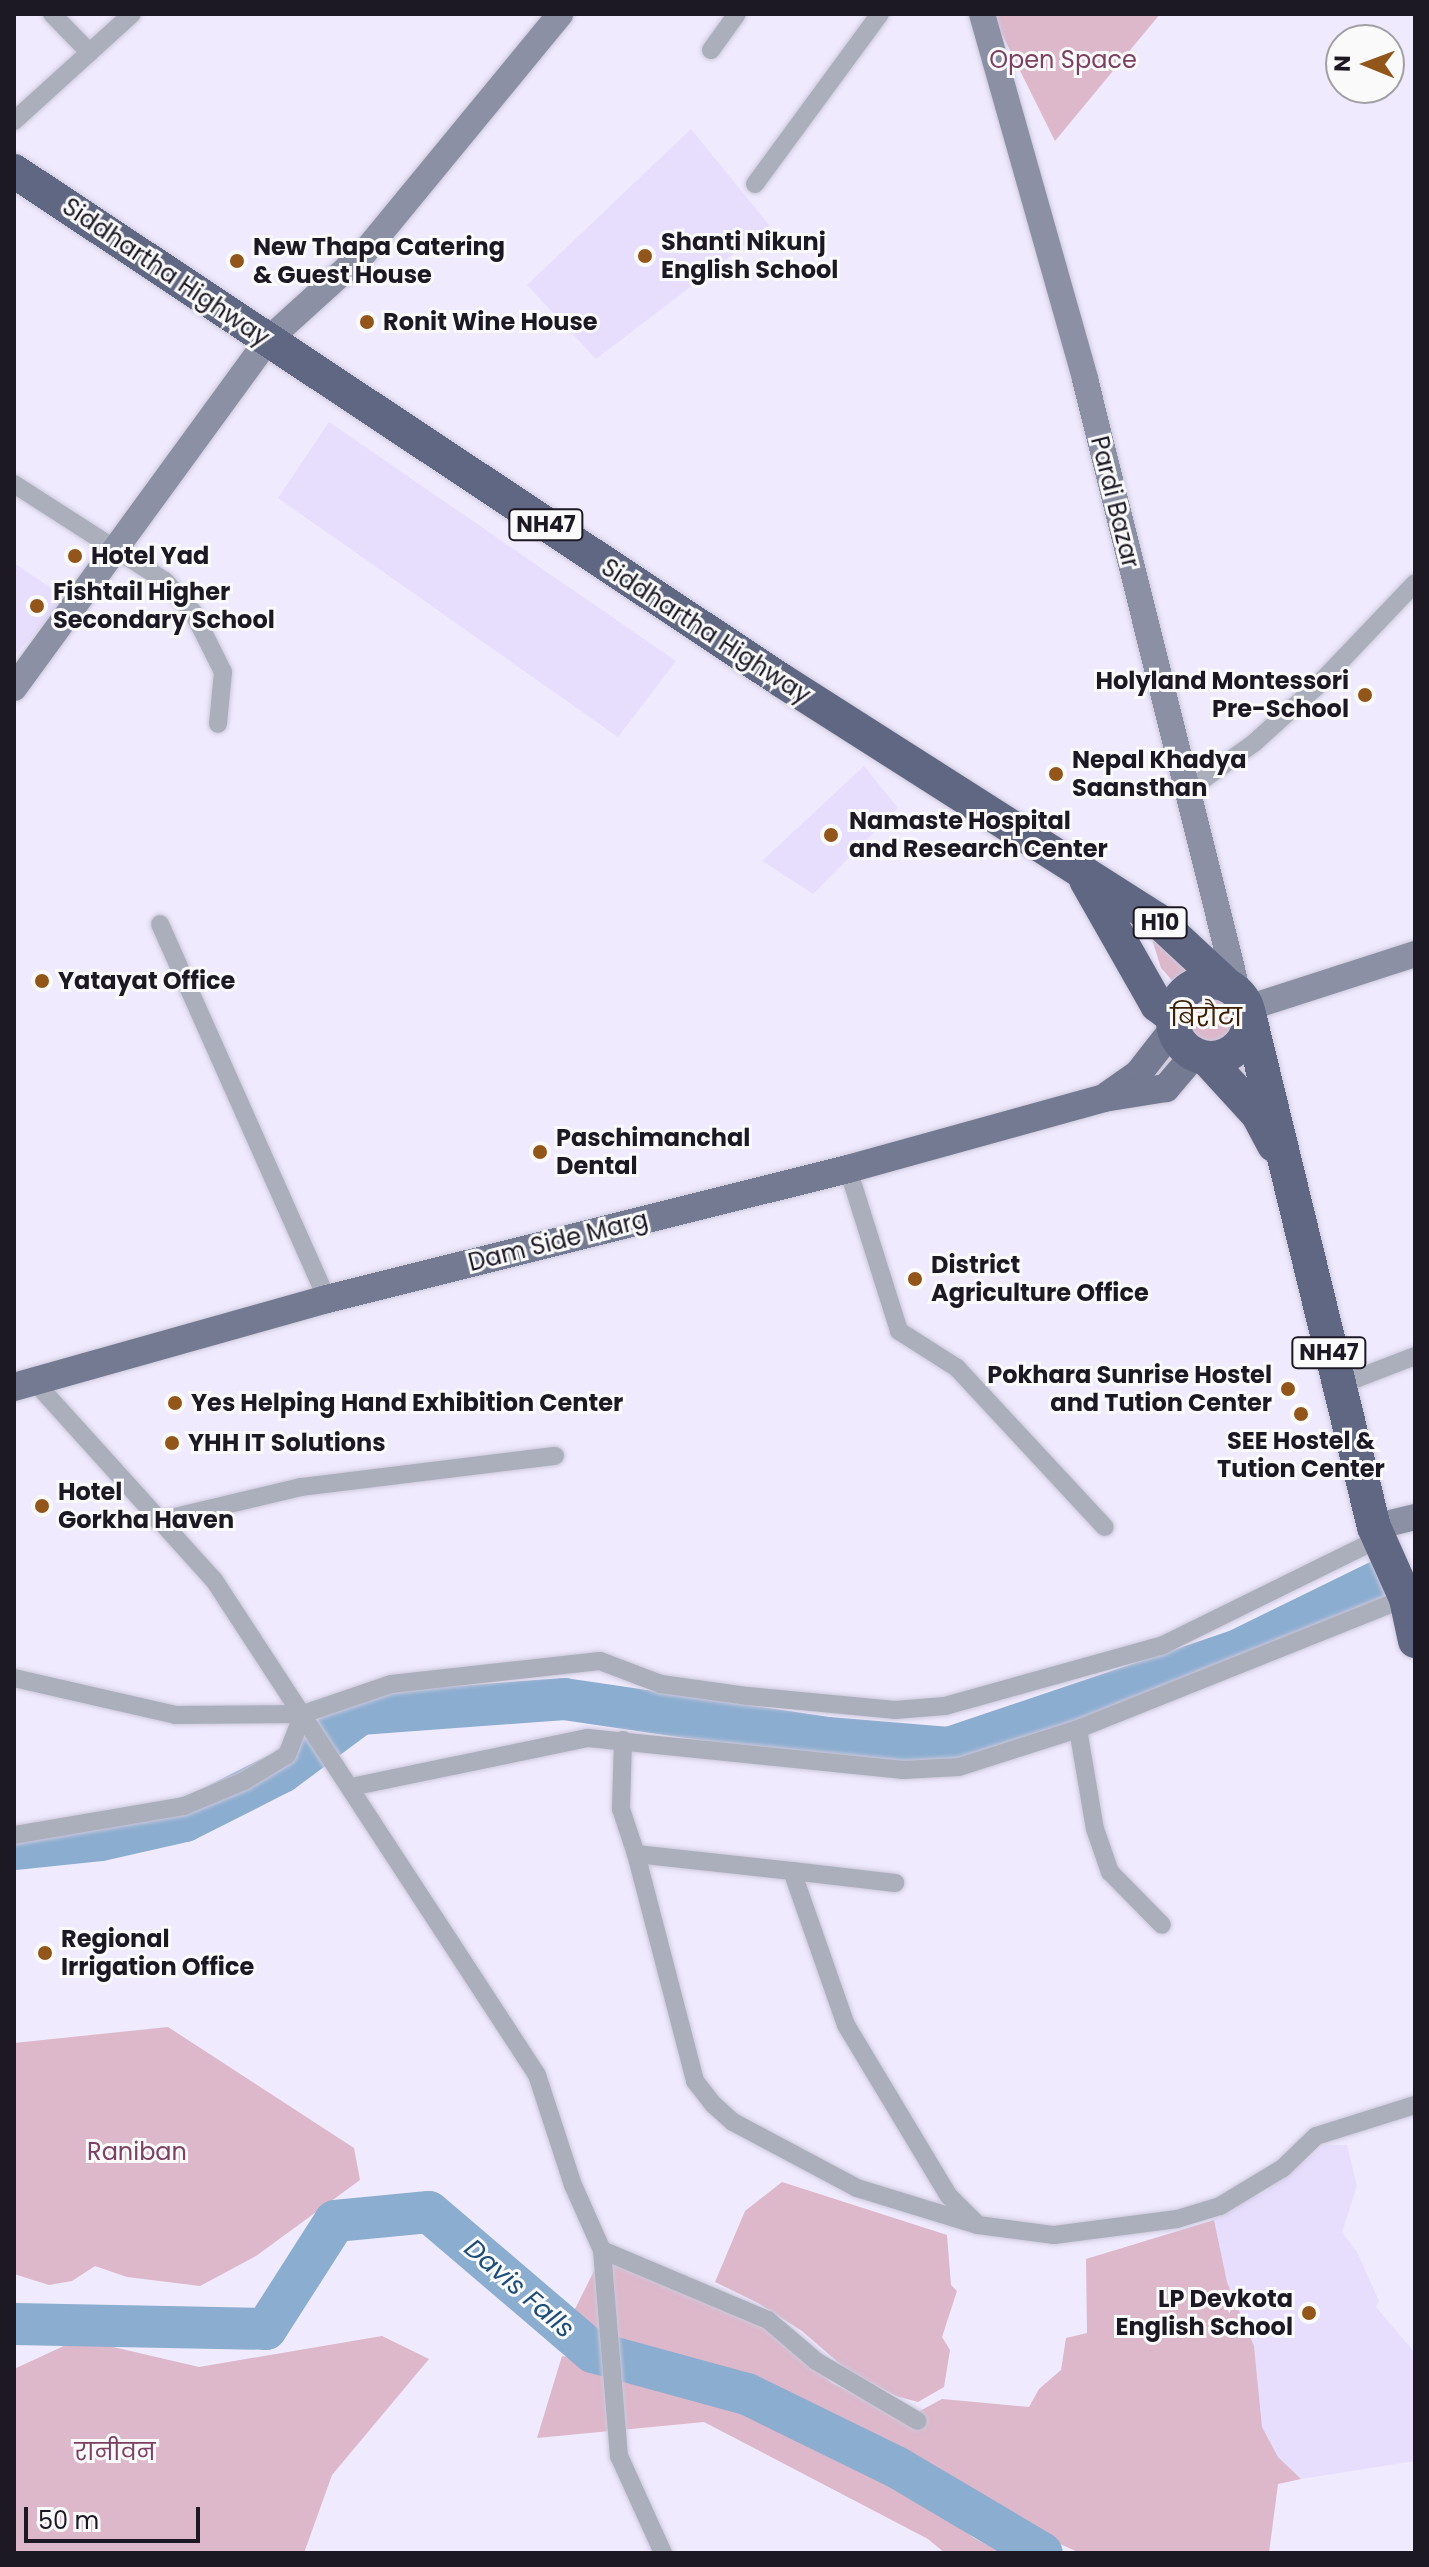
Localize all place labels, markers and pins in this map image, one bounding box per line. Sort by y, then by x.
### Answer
place label: Shanti Nikunj English School [661,228,838,284]
place label: New Thapa Catering & Guest House [253,233,505,289]
marker: Shanti Nikunj English School [636,247,654,265]
marker: New Thapa Catering & Guest House [228,252,246,270]
place label: Ronit Wine House [383,308,598,336]
marker: Ronit Wine House [358,313,376,331]
place label: Hotel Yad [91,542,209,570]
marker: Hotel Yad [66,547,84,565]
place label: Fishtail Higher Secondary School [53,578,275,634]
marker: Fishtail Higher Secondary School [28,597,46,615]
place label: Holyland Montessori Pre-School [1096,667,1349,723]
marker: Holyland Montessori Pre-School [1356,686,1374,704]
place label: Nepal Khadya Saansthan [1072,746,1247,802]
marker: Nepal Khadya Saansthan [1047,765,1065,783]
place label: Namaste Hospital and Research Center [849,807,1108,863]
marker: Namaste Hospital and Research Center [820,824,842,846]
place label: Yatayat Office [58,967,235,995]
marker: Yatayat Office [33,972,51,990]
place label: Paschimanchal Dental [556,1124,750,1180]
marker: Paschimanchal Dental [531,1143,549,1161]
place label: District Agriculture Office [931,1251,1149,1307]
marker: District Agriculture Office [906,1270,924,1288]
place label: Pokhara Sunrise Hostel and Tution Center [987,1361,1272,1417]
marker: Pokhara Sunrise Hostel and Tution Center [1279,1380,1297,1398]
place label: Yes Helping Hand Exhibition Center [191,1389,623,1417]
marker: Yes Helping Hand Exhibition Center [166,1394,184,1412]
marker: SEE Hostel & Tution Center [1292,1405,1310,1423]
place label: SEE Hostel & Tution Center [1217,1427,1385,1483]
place label: YHH IT Solutions [188,1429,386,1457]
marker: YHH IT Solutions [163,1434,181,1452]
place label: Hotel Gorkha Haven [58,1478,234,1534]
marker: Hotel Gorkha Haven [33,1497,51,1515]
place label: Regional Irrigation Office [61,1925,254,1981]
marker: Regional Irrigation Office [36,1944,54,1962]
place label: LP Devkota English School [1116,2285,1293,2341]
marker: LP Devkota English School [1300,2304,1318,2322]

